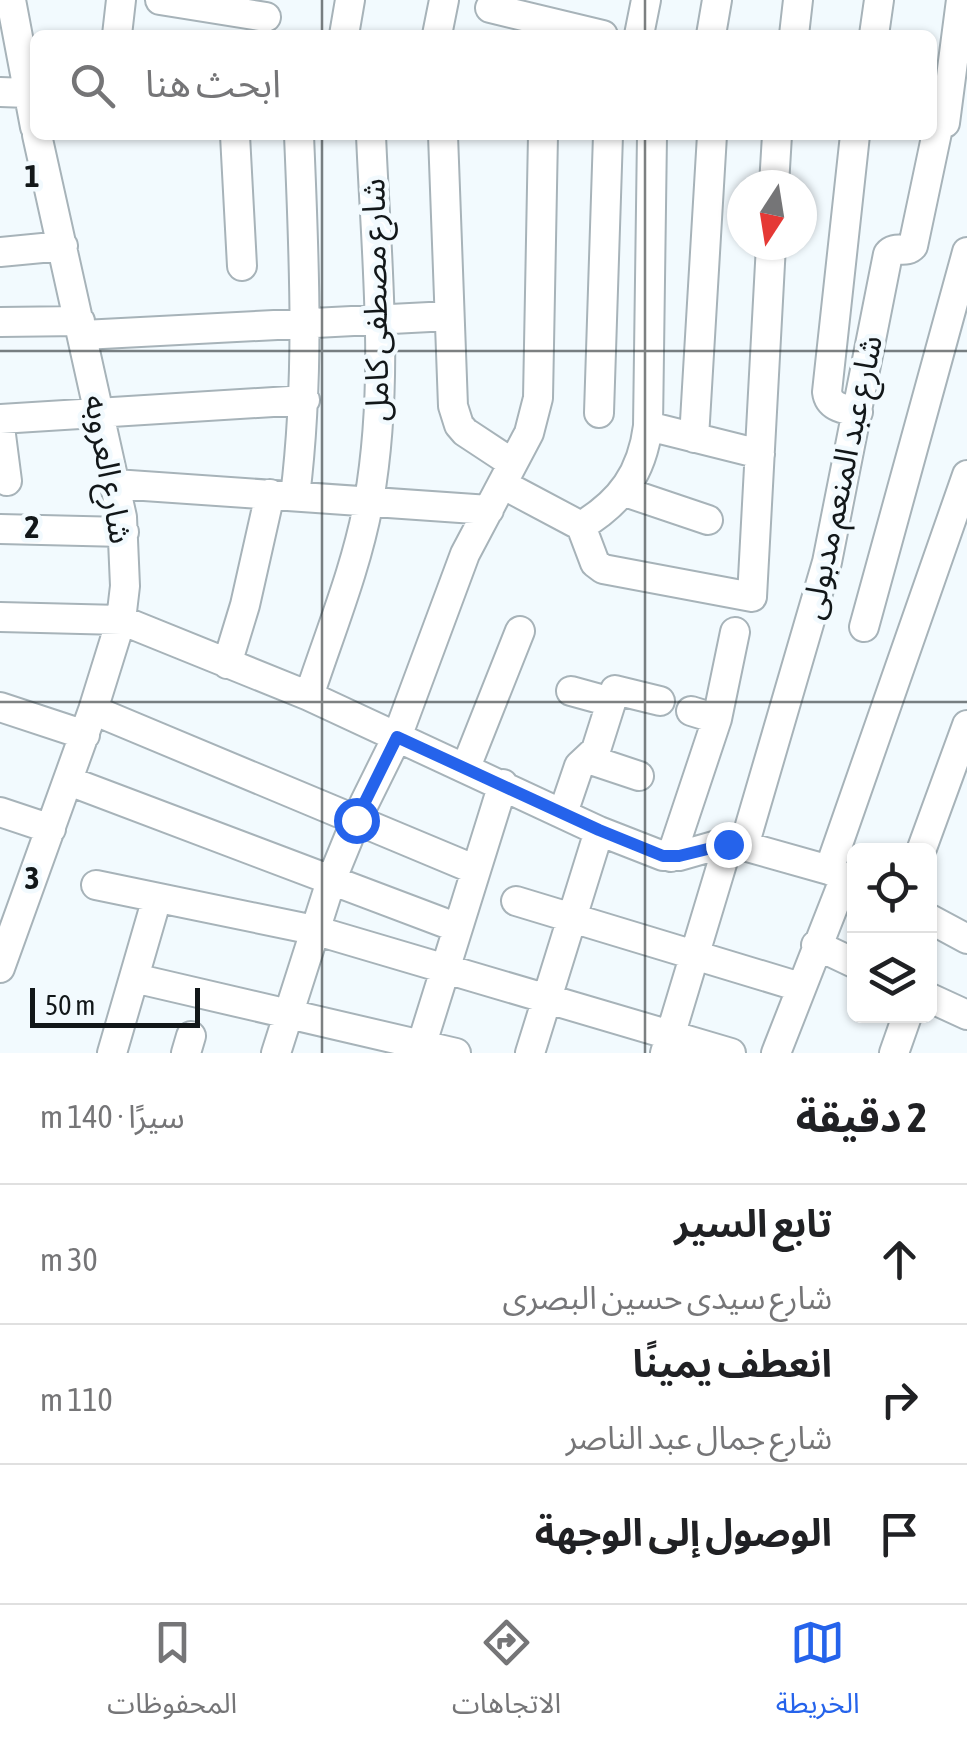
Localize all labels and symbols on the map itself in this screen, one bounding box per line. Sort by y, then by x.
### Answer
text: 1 [24,157,40,194]
north arrow [727,170,817,260]
street label: شارع مصطفى كامل [354,178,402,422]
street label: شارع عبد المنعم مدبولى [793,332,895,623]
street label: شارع العروبه [72,392,140,547]
text: 2 [24,508,40,545]
route start [334,798,380,844]
route end [706,822,752,868]
text: 3 [24,859,40,896]
scale bar [30,983,200,1028]

